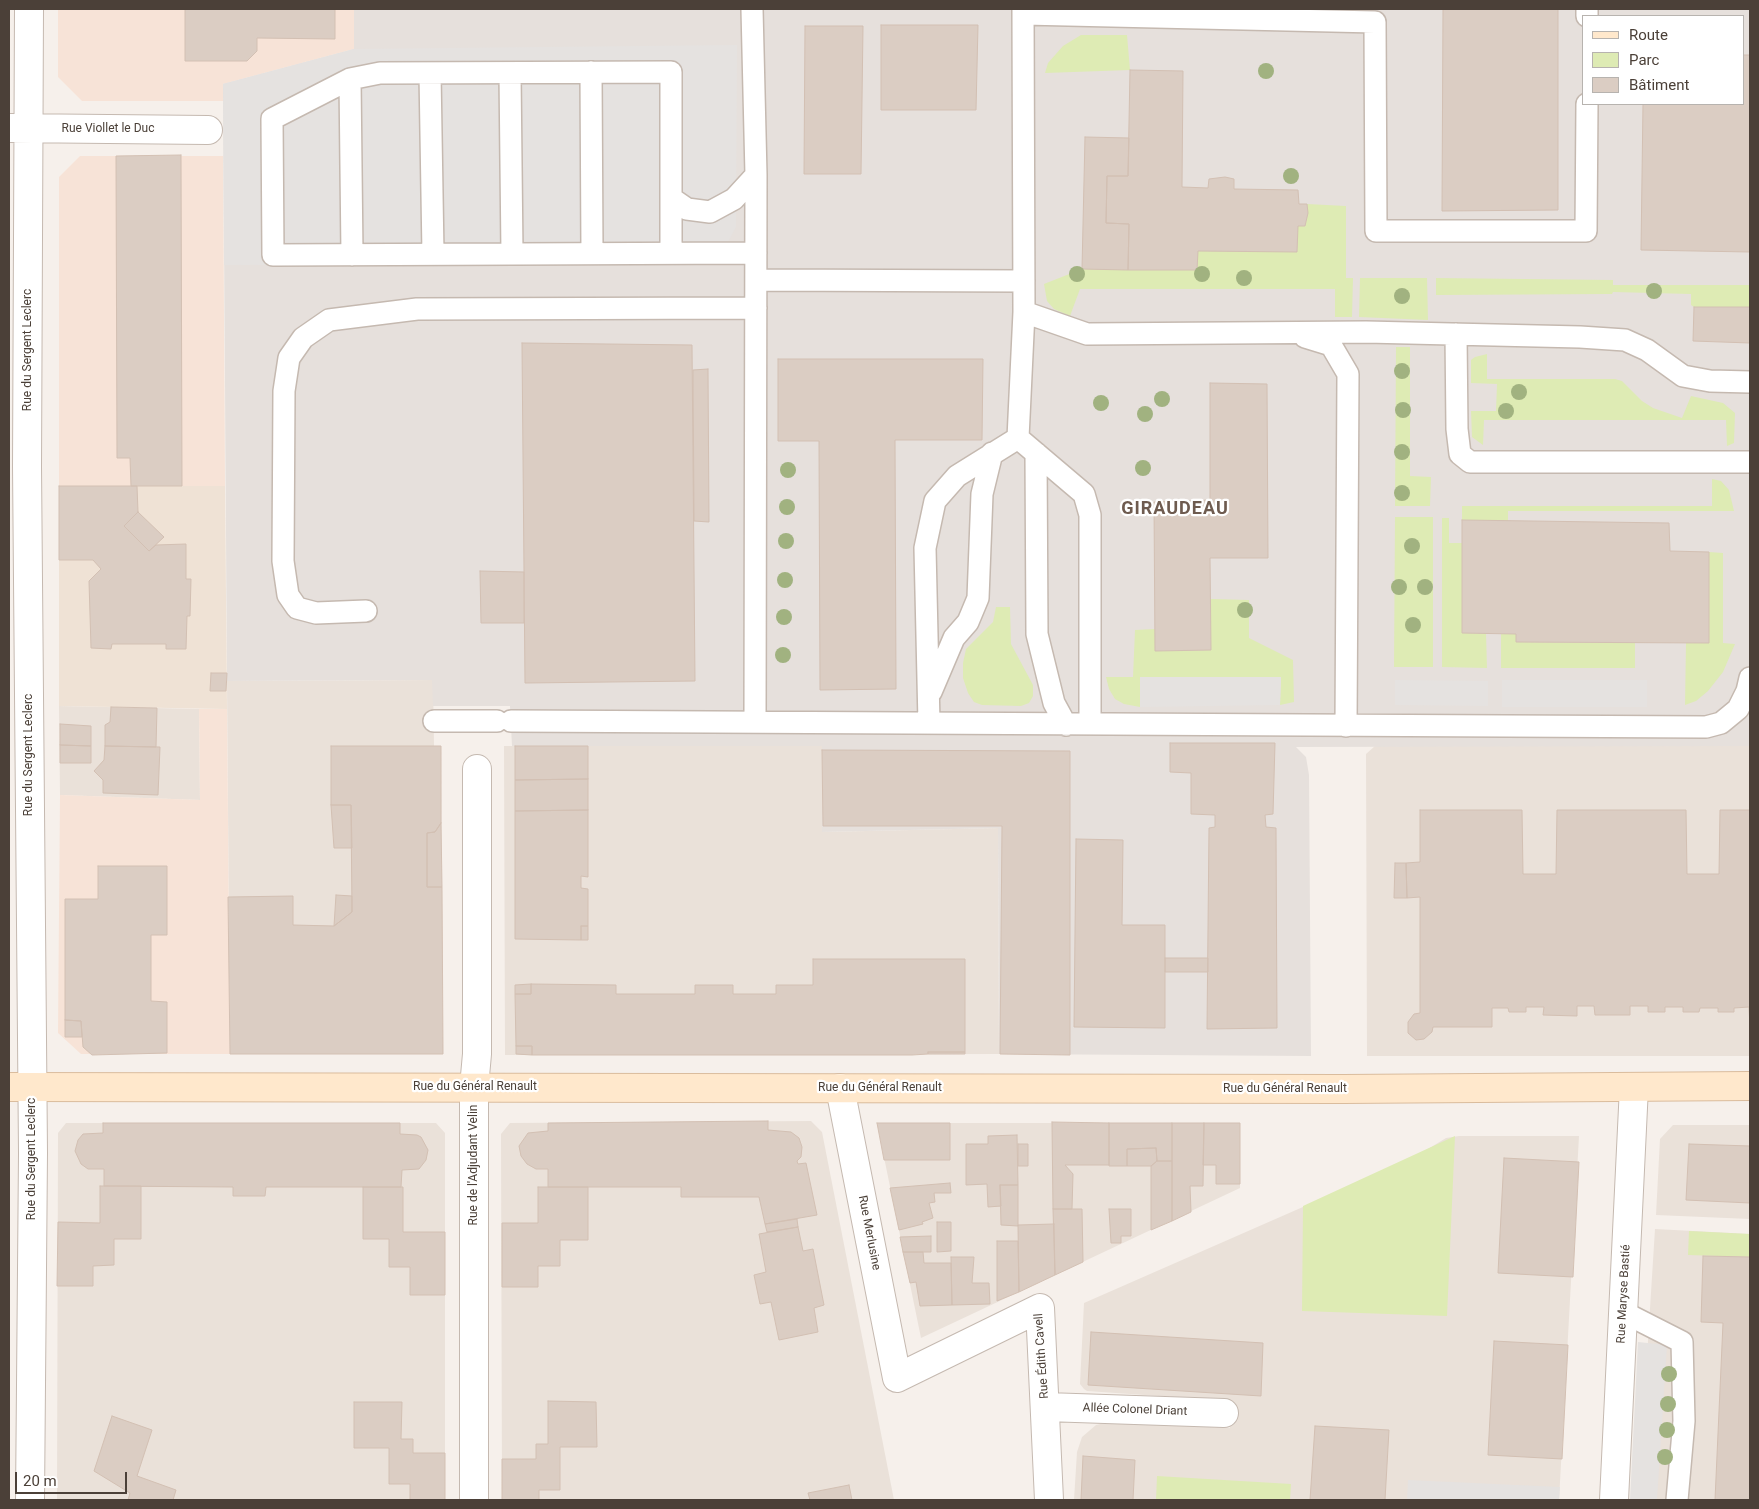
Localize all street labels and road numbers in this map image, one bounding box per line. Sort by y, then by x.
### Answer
street label: Rue Viollet le Duc [62,122,154,136]
street label: Rue du Sergent Leclerc [21,289,35,411]
street label: Rue du Sergent Leclerc [22,694,36,816]
street label: Rue du Général Renault [413,1080,537,1094]
street label: Rue du Général Renault [818,1081,942,1095]
street label: Rue du Général Renault [1223,1082,1347,1096]
street label: Rue du Sergent Leclerc [25,1098,39,1220]
street label: Rue de l'Adjudant Velin [467,1105,481,1225]
street label: Rue Merlusine [855,1194,883,1272]
street label: Rue Maryse Bastié [1614,1244,1634,1344]
street label: Rue Édith Cavell [1032,1313,1052,1399]
street label: Allée Colonel Driant [1082,1401,1188,1419]

